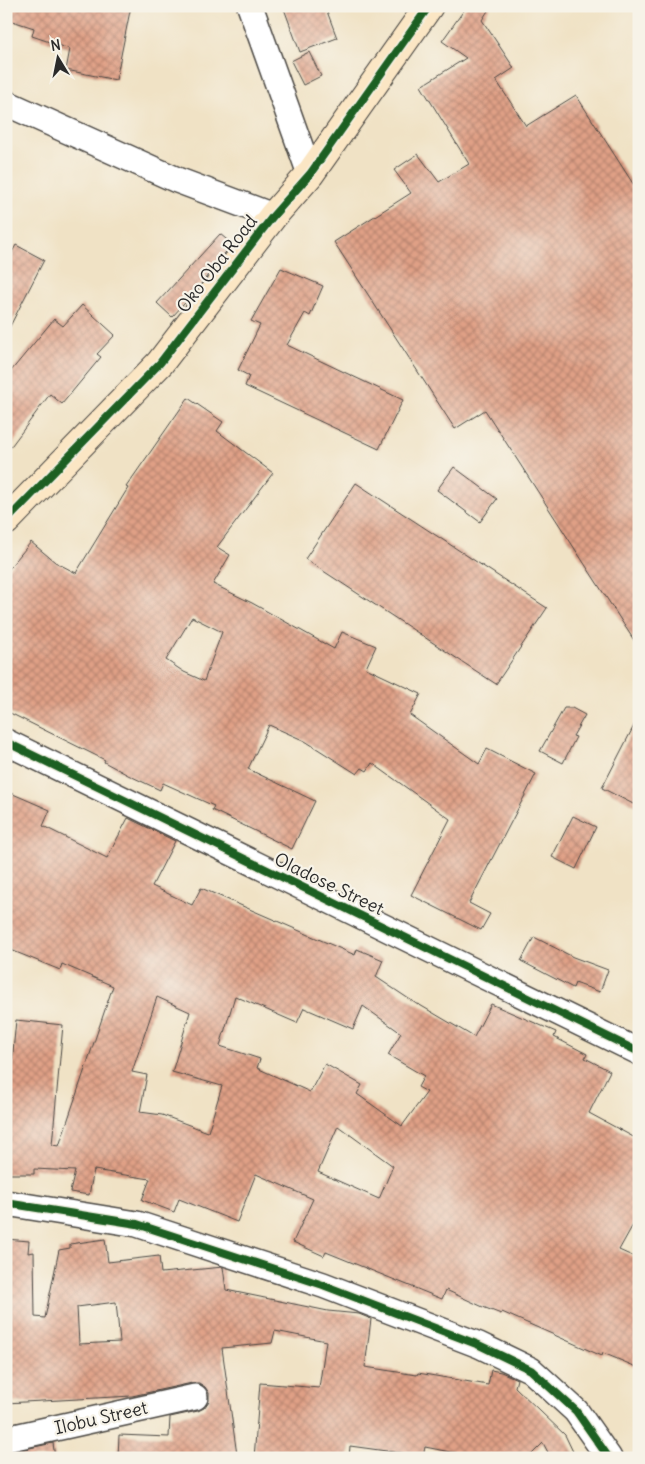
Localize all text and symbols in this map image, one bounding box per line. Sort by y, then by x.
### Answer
north arrow [32,32,82,82]
text: N [49,35,62,55]
street label: Oko Oba Road [171,210,262,317]
street label: Oladose Street [271,847,388,920]
street label: Ilobu Street [52,1396,150,1439]

